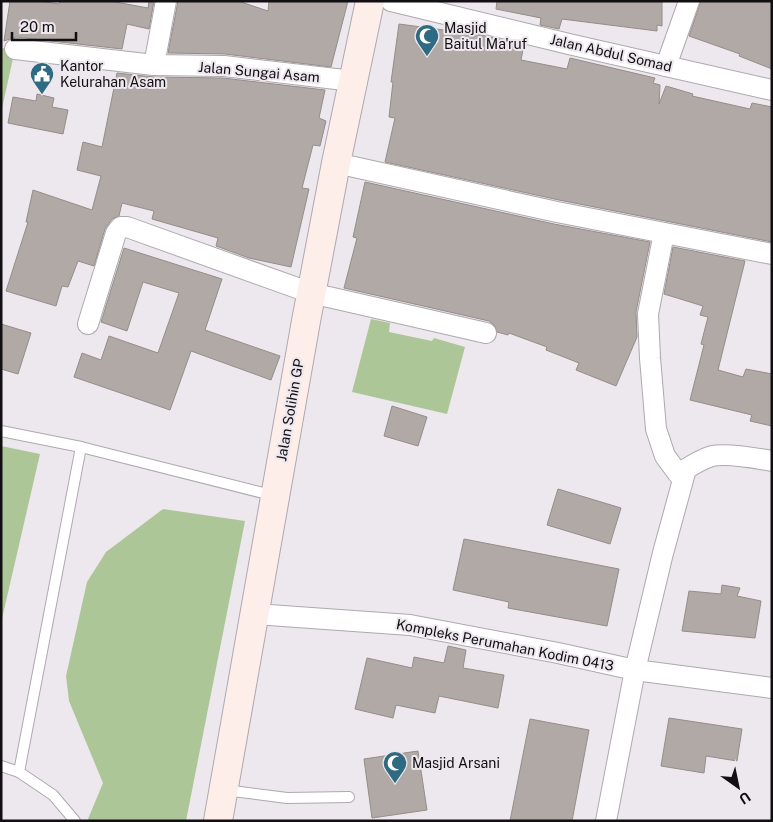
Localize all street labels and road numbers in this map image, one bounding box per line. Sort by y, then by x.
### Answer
street label: Jalan Abdul Somad [549,31,673,75]
street label: Jalan Sungai Asam [198,59,320,85]
street label: Jalan Solihin GP [273,357,307,463]
street label: Kompleks Perumahan Kodim 0413 [395,616,615,674]

